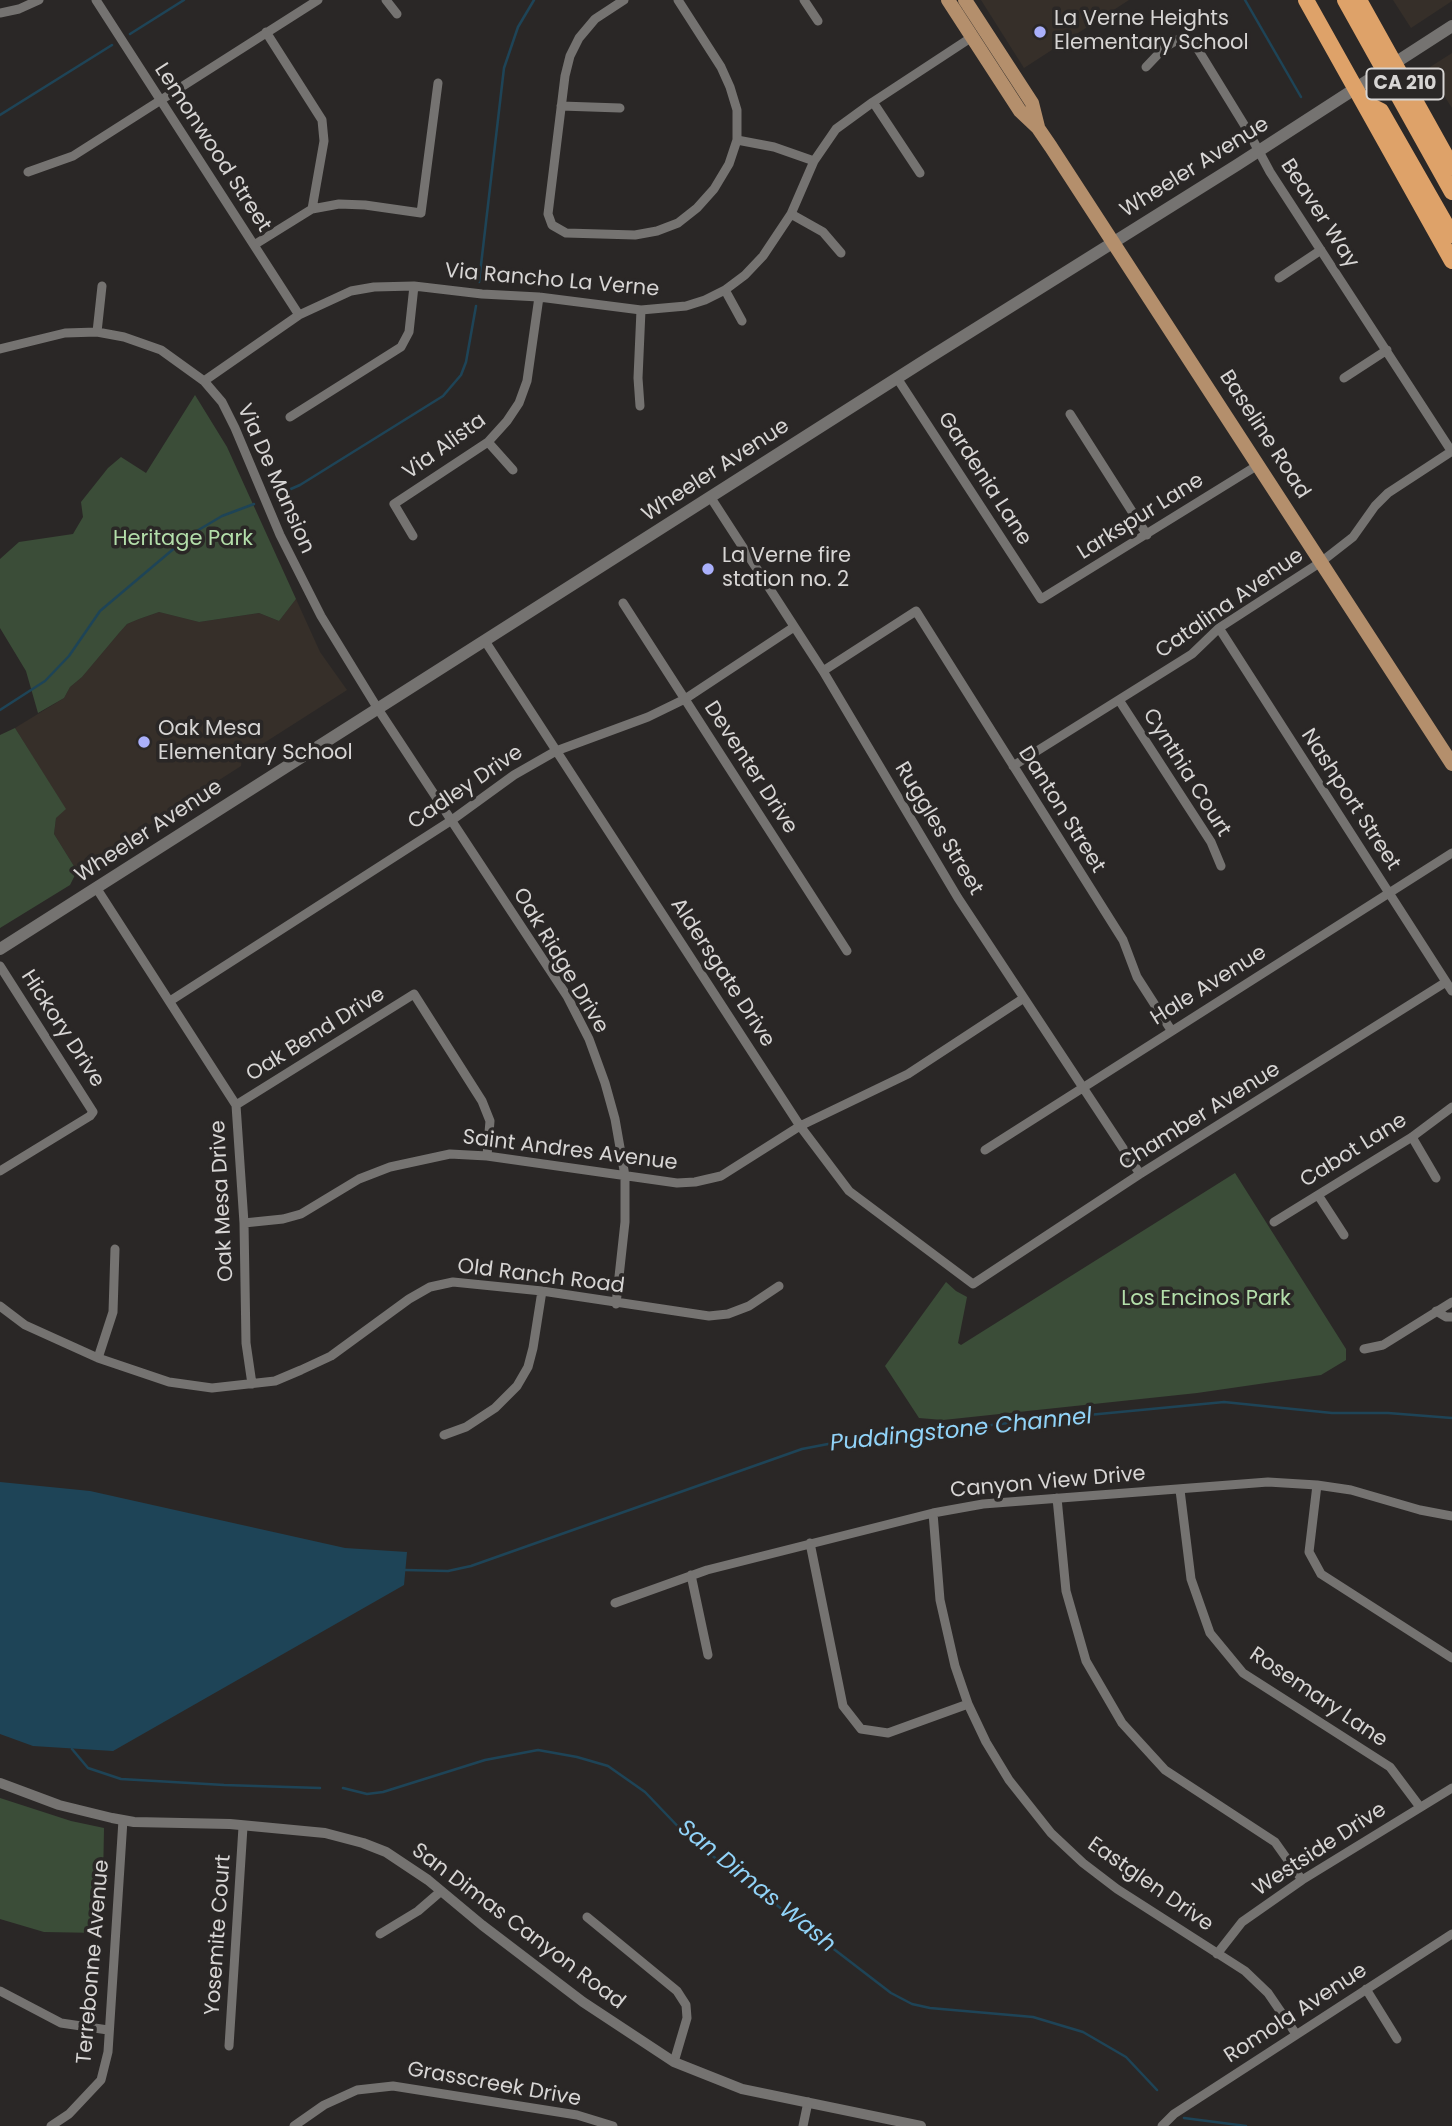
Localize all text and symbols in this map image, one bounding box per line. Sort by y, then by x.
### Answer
place label: La Verne Heights Elementary School [1054,7,1249,57]
marker: La Verne Heights Elementary School [1032,24,1048,40]
street label: Lemonwood Street [148,59,276,237]
road number: CA 210 [1366,68,1444,100]
street label: Wheeler Avenue [1116,112,1274,224]
street label: Beaver Way [1274,155,1364,273]
street label: Via Rancho La Verne [444,259,660,303]
street label: Baseline Road [1213,366,1315,504]
street label: Via De Mansion [231,400,319,558]
street label: Via Alista [399,408,491,486]
street label: Gardenia Lane [932,408,1036,550]
street label: Wheeler Avenue [638,414,794,528]
street label: Larkspur Lane [1073,468,1209,566]
park label: Heritage Park [113,527,253,553]
place label: La Verne fire station no. 2 [722,544,851,594]
street label: Catalina Avenue [1151,544,1309,664]
marker: La Verne fire station no. 2 [700,561,716,577]
street label: Deventer Drive [698,697,802,839]
street label: Cynthia Court [1137,704,1235,842]
place label: Oak Mesa Elementary School [158,717,353,767]
street label: Nashport Street [1295,725,1405,875]
marker: Oak Mesa Elementary School [136,734,152,750]
street label: Cadley Drive [404,740,528,836]
street label: Danton Street [1012,742,1110,878]
street label: Ruggles Street [888,758,988,900]
street label: Wheeler Avenue [71,775,227,889]
street label: Oak Ridge Drive [507,884,613,1038]
street label: Aldersgate Drive [664,894,780,1052]
street label: Hale Avenue [1147,941,1271,1031]
street label: Hickory Drive [15,966,109,1092]
street label: Oak Bend Drive [242,982,390,1088]
street label: Chamber Avenue [1115,1057,1285,1177]
street label: Cabot Lane [1296,1108,1412,1194]
street label: Oak Mesa Drive [206,1120,240,1282]
street label: Saint Andres Avenue [461,1125,679,1177]
street label: Old Ranch Road [456,1254,626,1300]
park label: Los Encinos Park [1121,1287,1291,1313]
water label: Puddingstone Channel [829,1404,1093,1458]
street label: Canyon View Drive [949,1462,1147,1504]
street label: Rosemary Lane [1244,1643,1392,1753]
street label: Westside Drive [1249,1798,1391,1902]
water label: San Dimas Wash [671,1815,841,1959]
street label: Eastglen Drive [1082,1832,1218,1938]
street label: San Dimas Canyon Road [406,1838,630,2016]
street label: Yosemite Court [201,1854,237,2016]
street label: Terrebonne Avenue [73,1859,115,2065]
street label: Romola Avenue [1220,1958,1372,2070]
street label: Grasscreek Drive [405,2057,583,2113]

